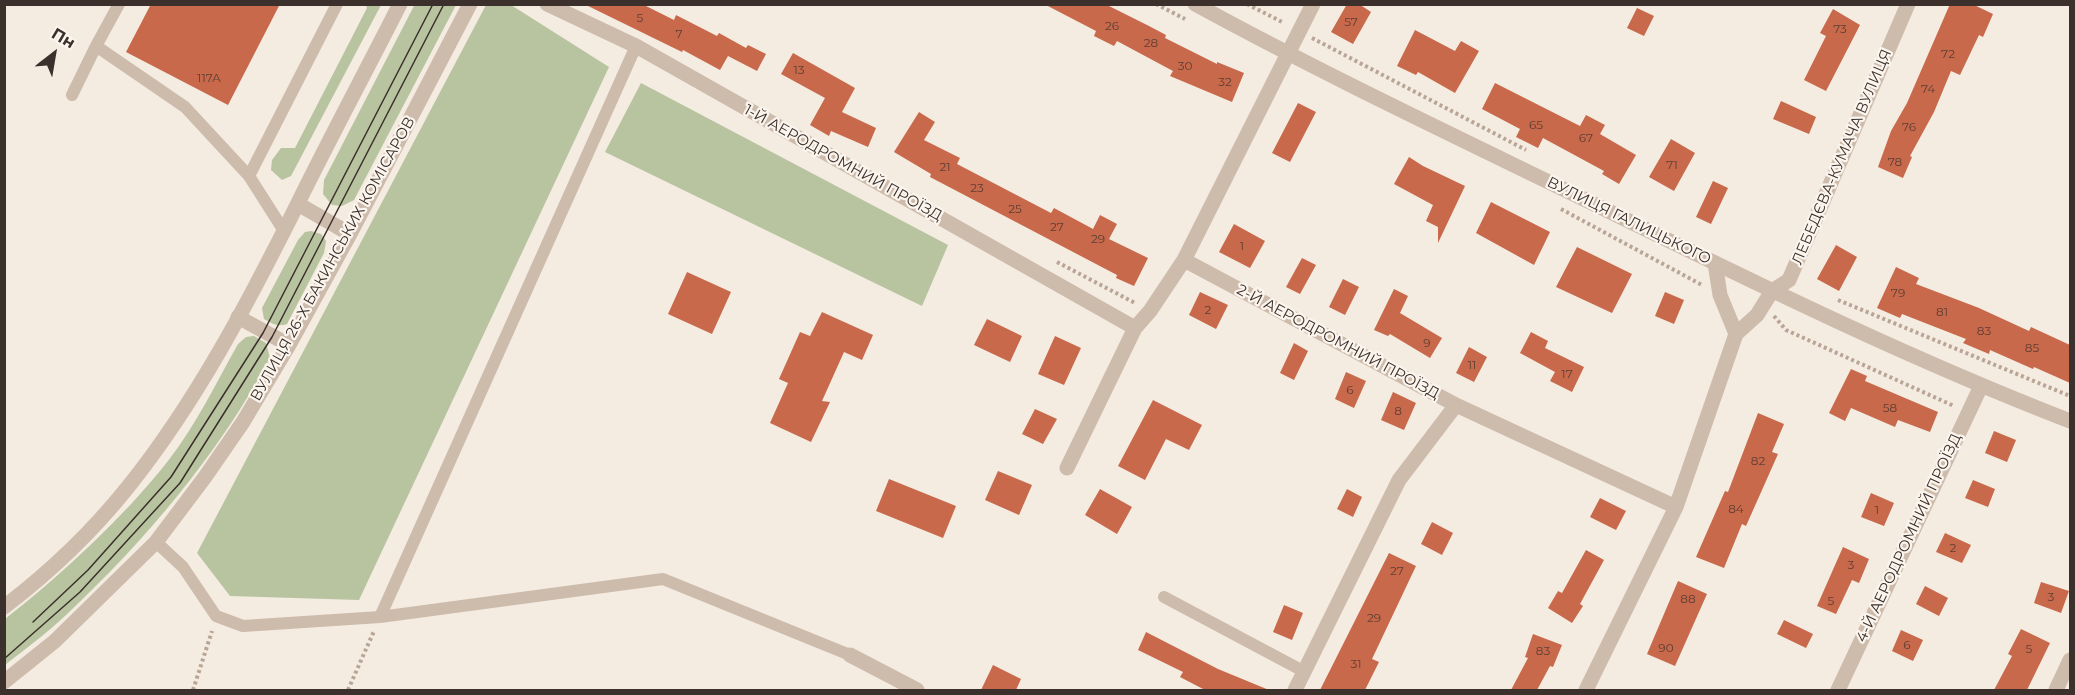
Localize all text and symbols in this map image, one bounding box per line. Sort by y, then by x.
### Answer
house number: 5 [637,11,643,25]
house number: 57 [1344,15,1358,29]
house number: 26 [1105,19,1119,33]
house number: 73 [1833,22,1847,36]
north arrow [24,24,84,84]
text: Пн [48,24,79,52]
house number: 7 [675,27,683,41]
house number: 28 [1144,36,1158,50]
street label: ЛЕБЕДЄВА-КУМАЧА ВУЛИЦЯ [1788,47,1896,267]
house number: 72 [1941,47,1955,61]
house number: 30 [1178,59,1192,73]
house number: 13 [793,63,805,77]
house number: 117А [197,71,221,85]
house number: 32 [1218,75,1232,89]
house number: 74 [1921,82,1935,96]
street label: 1-Й АЕРОДРОМНИЙ ПРОЇЗД [741,101,945,225]
street label: ВУЛИЦЯ 26-Х БАКИНСЬКИХ КОМІСАРОВ [247,114,419,404]
house number: 65 [1529,118,1543,132]
house number: 76 [1902,120,1916,134]
house number: 67 [1579,131,1593,145]
house number: 78 [1888,155,1902,169]
house number: 71 [1666,158,1678,172]
house number: 21 [939,160,951,174]
street label: ВУЛИЦЯ ГАЛИЦЬКОГО [1544,173,1714,269]
house number: 23 [970,181,984,195]
house number: 25 [1008,202,1022,216]
house number: 27 [1050,220,1064,234]
house number: 29 [1091,232,1105,246]
house number: 1 [1240,239,1244,253]
street label: 2-Й АЕРОДРОМНИЙ ПРОЇЗД [1234,281,1442,403]
house number: 79 [1891,286,1905,300]
house number: 2 [1205,303,1211,317]
house number: 81 [1936,305,1948,319]
house number: 83 [1977,324,1991,338]
house number: 9 [1423,336,1431,350]
house number: 85 [2025,341,2039,355]
house number: 11 [1468,358,1476,372]
house number: 17 [1561,367,1573,381]
house number: 6 [1346,383,1354,397]
house number: 58 [1883,401,1897,415]
house number: 8 [1394,404,1402,418]
street label: 4-Й АЕРОДРОМНИЙ ПРОЇЗД [1853,431,1965,645]
house number: 82 [1751,454,1765,468]
house number: 84 [1728,502,1744,516]
house number: 1 [1875,503,1879,517]
house number: 2 [1950,541,1956,555]
house number: 3 [1848,558,1854,572]
house number: 27 [1390,564,1404,578]
house number: 3 [2048,590,2054,604]
house number: 88 [1680,592,1696,606]
house number: 5 [1828,594,1834,608]
house number: 29 [1367,611,1381,625]
house number: 6 [1903,638,1911,652]
house number: 90 [1658,641,1674,655]
house number: 5 [2026,642,2032,656]
house number: 83 [1536,644,1550,658]
house number: 31 [1350,657,1362,671]

